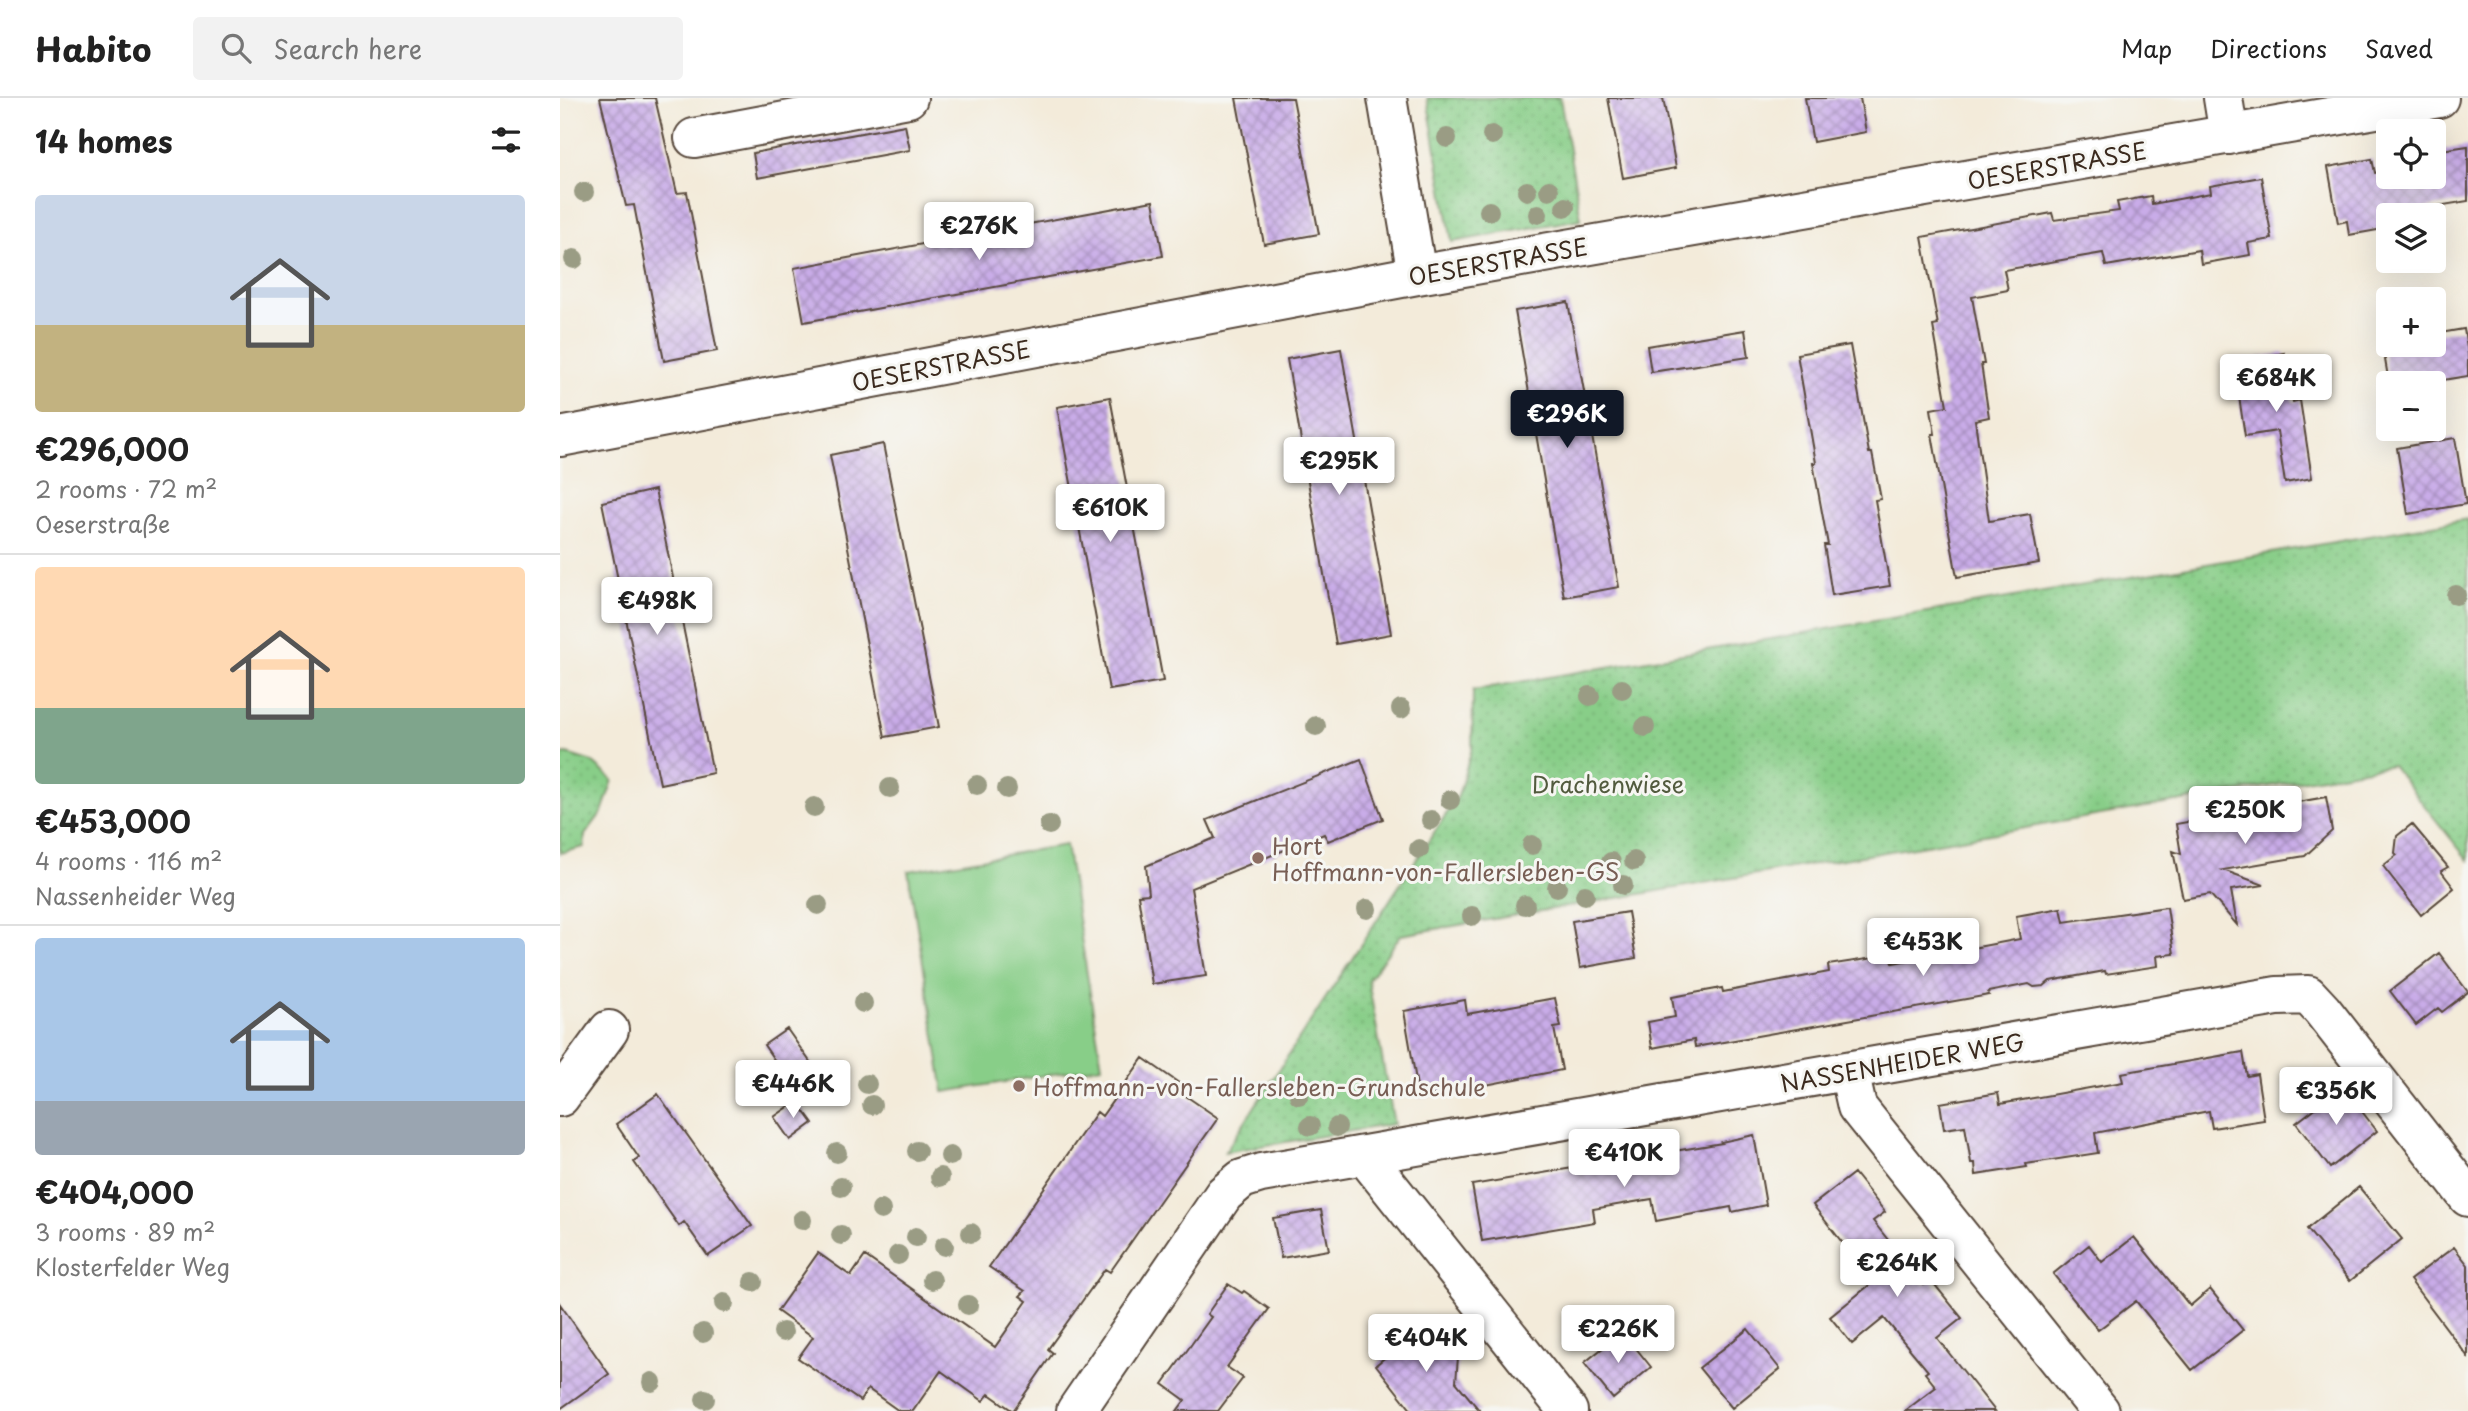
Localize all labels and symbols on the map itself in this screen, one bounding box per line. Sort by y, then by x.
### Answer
street label: OESERSTRASSE [1965,132,2149,198]
pin: €276K [930,202,1028,262]
street label: OESERSTRASSE [1406,228,1590,294]
street label: OESERSTRASSE [849,331,1033,399]
pin: €684K [2227,354,2325,414]
pin: €296K [1518,390,1616,450]
pin: €295K [1290,438,1388,497]
pin: €610K [1061,484,1159,544]
pin: €498K [608,578,706,637]
park label: Drachenwiese [1532,766,1684,801]
pin: €250K [2196,786,2294,846]
place label: Hort Hoffmann-von-Fallersleben-GS [1272,828,1619,889]
marker: Hort Hoffmann-von-Fallersleben-GS [1250,850,1266,866]
pin: €453K [1874,918,1972,978]
street label: NASSENHEIDER WEG [1777,1023,2027,1101]
pin: €446K [744,1060,842,1120]
pin: €356K [2287,1068,2385,1127]
place label: Hoffmann-von-Fallersleben-Grundschule [1033,1069,1486,1104]
marker: Hoffmann-von-Fallersleben-Grundschule [1011,1078,1027,1094]
pin: €410K [1575,1130,1673,1189]
pin: €264K [1848,1240,1946,1299]
pin: €226K [1569,1306,1667,1365]
pin: €404K [1377,1314,1475,1374]

